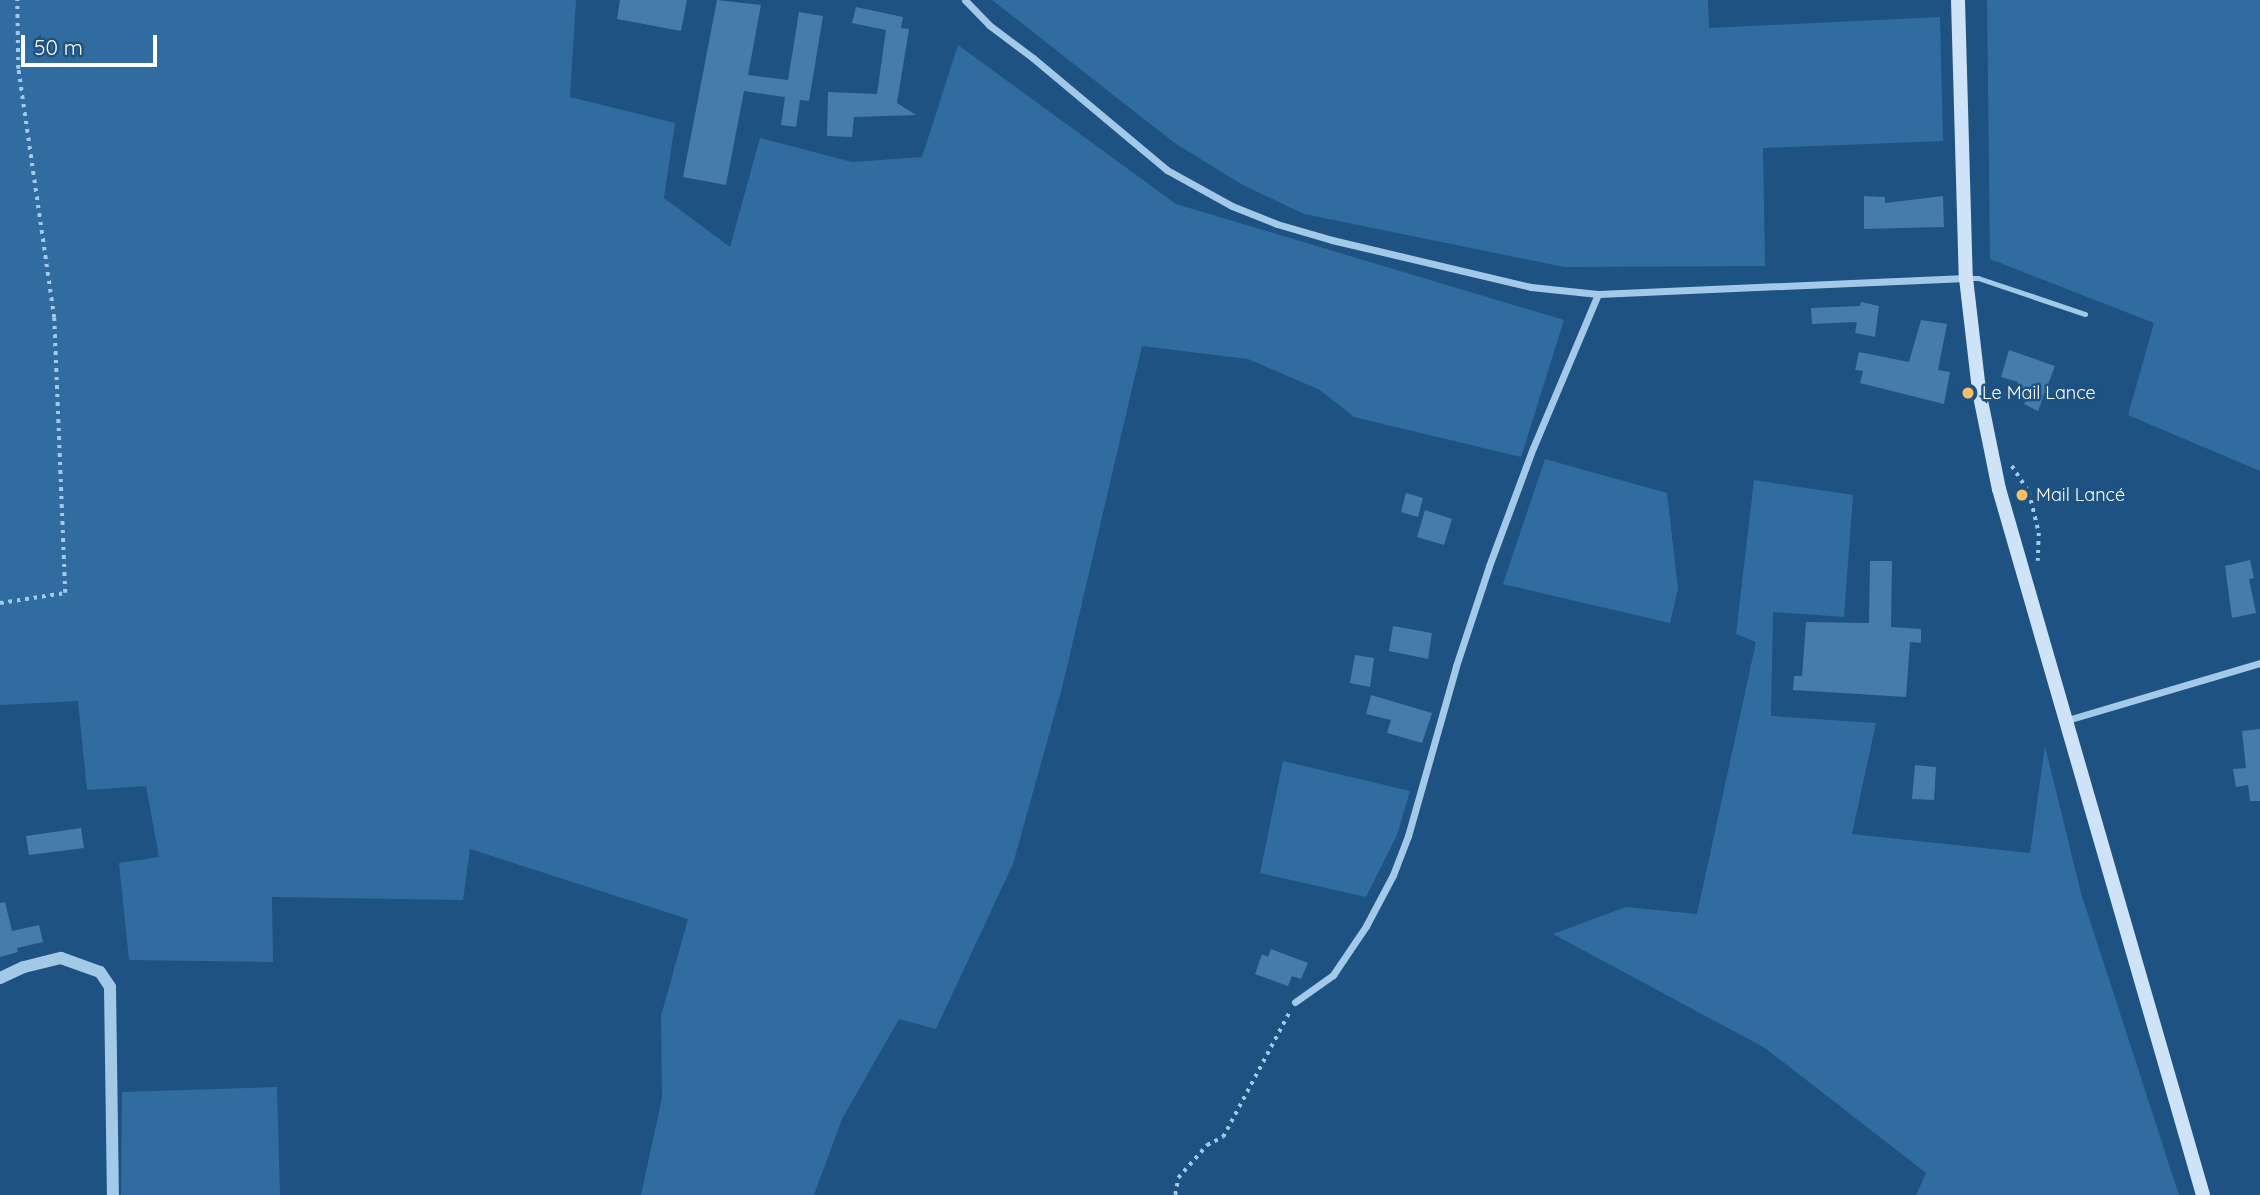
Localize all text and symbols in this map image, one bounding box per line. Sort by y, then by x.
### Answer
scale bar [24,21,161,65]
text: 50 m [34,34,83,60]
place label: Le Mail Lance [1982,382,2096,404]
marker: Le Mail Lance [1960,385,1976,401]
place label: Mail Lancé [2036,484,2125,506]
marker: Mail Lancé [2014,487,2030,503]

